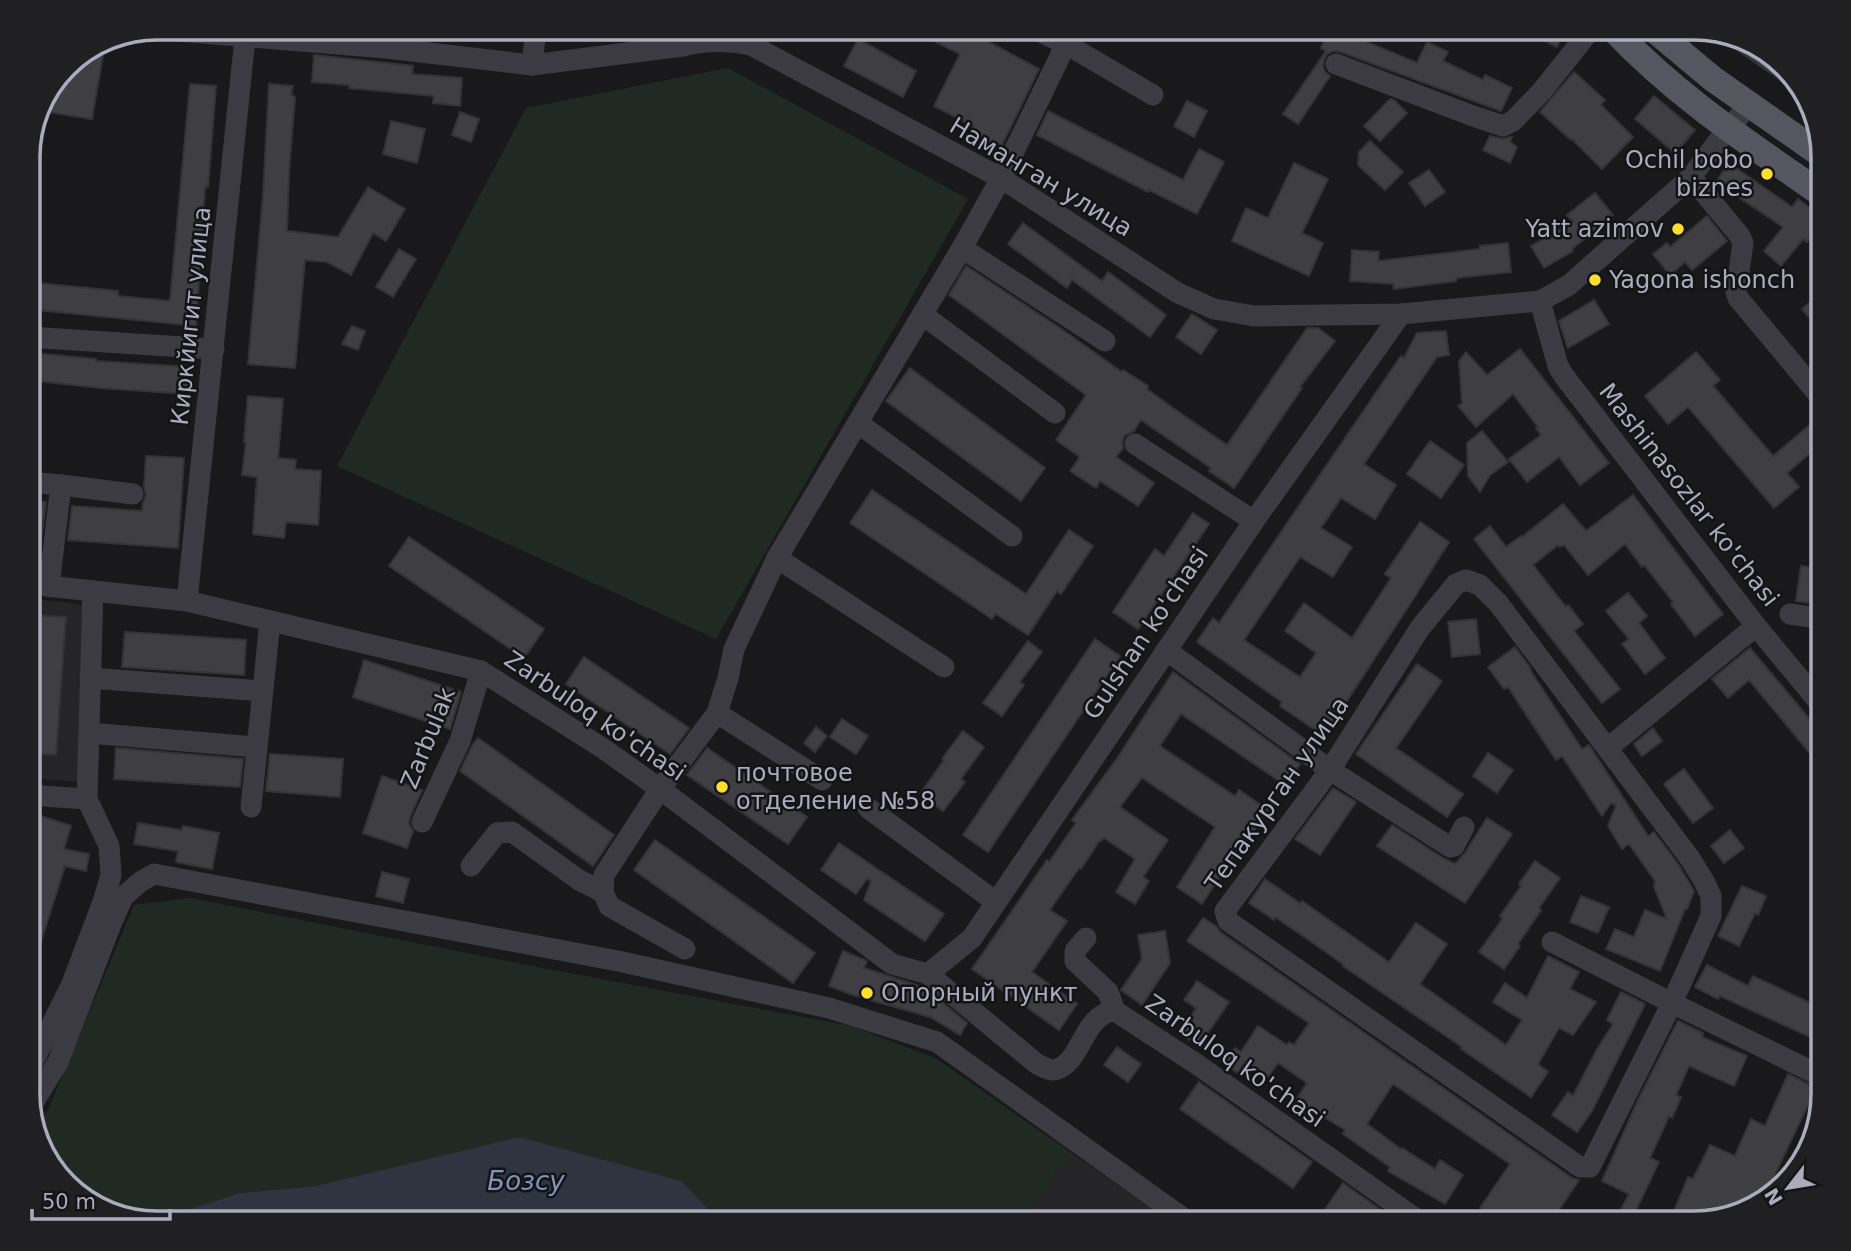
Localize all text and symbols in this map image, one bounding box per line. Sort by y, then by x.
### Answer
street label: Наманган улица [945,111,1137,243]
place label: Ochil bobo biznes [1625,146,1753,202]
marker: Ochil bobo biznes [1759,166,1775,182]
street label: Киркйигит улица [166,205,216,427]
place label: Yatt azimov [1524,215,1664,243]
marker: Yatt azimov [1670,221,1686,237]
place label: Yagona ishonch [1608,266,1795,294]
marker: Yagona ishonch [1587,272,1603,288]
street label: Mashinasozlar ko'chasi [1593,378,1785,612]
street label: Gulshan ko'chasi [1078,541,1214,725]
street label: Zarbuloq ko'chasi [499,645,691,787]
street label: Zarbulak [395,683,461,793]
street label: Тепакурган улица [1199,692,1355,897]
place label: почтовое отделение №58 [736,759,935,815]
marker: почтовое отделение №58 [714,779,730,795]
place label: Опорный пункт [881,979,1077,1007]
marker: Опорный пункт [859,985,875,1001]
street label: Zarbuloq ko'chasi [1140,989,1330,1133]
north arrow [1753,1153,1823,1223]
water label: Бозсу [487,1166,565,1196]
scale bar [32,1178,170,1222]
text: N [1760,1184,1787,1209]
text: 50 m [42,1190,96,1214]

